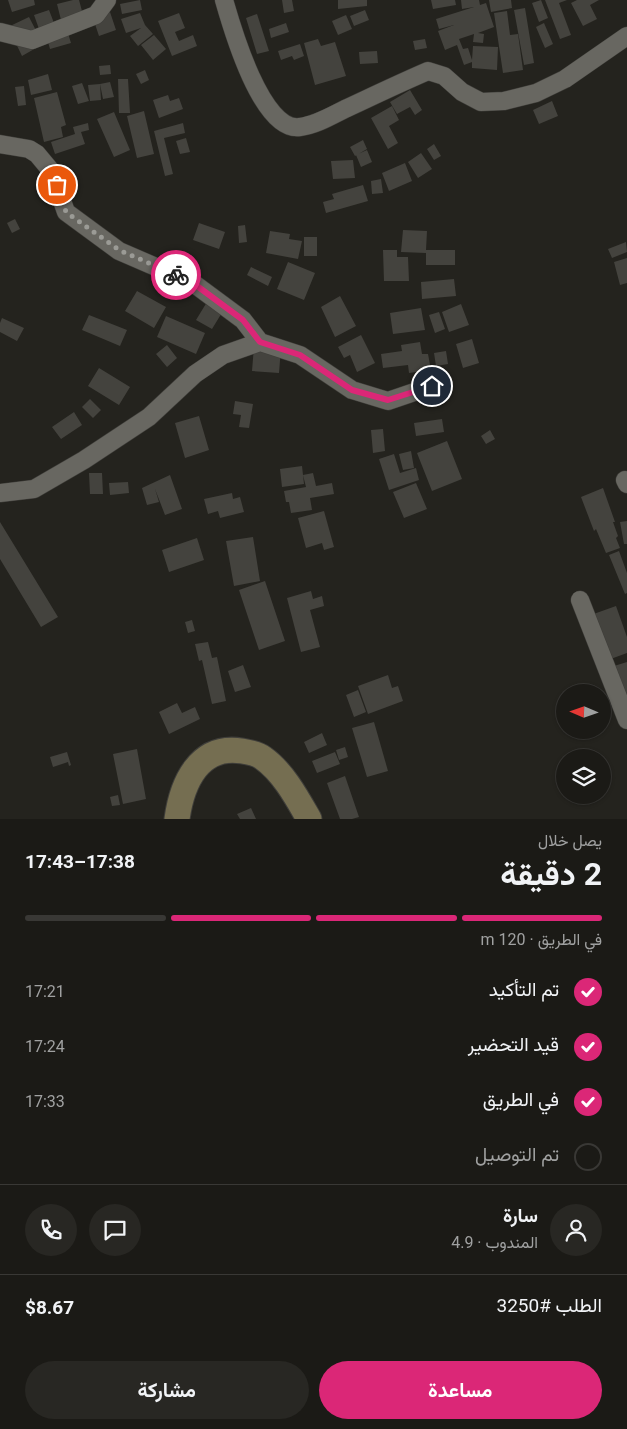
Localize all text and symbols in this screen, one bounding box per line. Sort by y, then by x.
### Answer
pin [36,164,78,206]
icon: bag [43,171,71,199]
courier [151,250,201,300]
icon: bike [162,261,190,289]
pin [411,365,453,407]
icon: home [418,372,446,400]
north arrow [556,684,611,739]
map controls [556,684,611,804]
button: layers [556,749,611,804]
text: يصل خلال [538,831,602,850]
text: 17:38–17:43 [25,850,135,873]
text: 2 دقيقة [500,855,602,893]
text: في الطريق · 120 m [481,930,602,949]
text: تم التأكيد [489,978,559,1001]
icon: check [574,978,602,1006]
text: 17:21 [25,982,65,1001]
text: قيد التحضير [468,1033,559,1056]
icon: check [574,1033,602,1061]
text: 17:24 [25,1037,65,1056]
text: في الطريق [483,1088,559,1111]
icon: check [574,1088,602,1116]
text: 17:33 [25,1092,65,1111]
text: تم التوصيل [475,1143,559,1166]
button: phone [25,1204,77,1256]
button: chat [89,1204,141,1256]
text: سارة [503,1204,538,1227]
button: person [550,1204,602,1256]
text: المندوب · 4.9 [451,1233,538,1252]
text: الطلب #3250 [496,1294,602,1317]
text: $8.67 [25,1296,74,1319]
button: مشاركة [25,1361,309,1419]
button: مساعدة [319,1361,602,1419]

